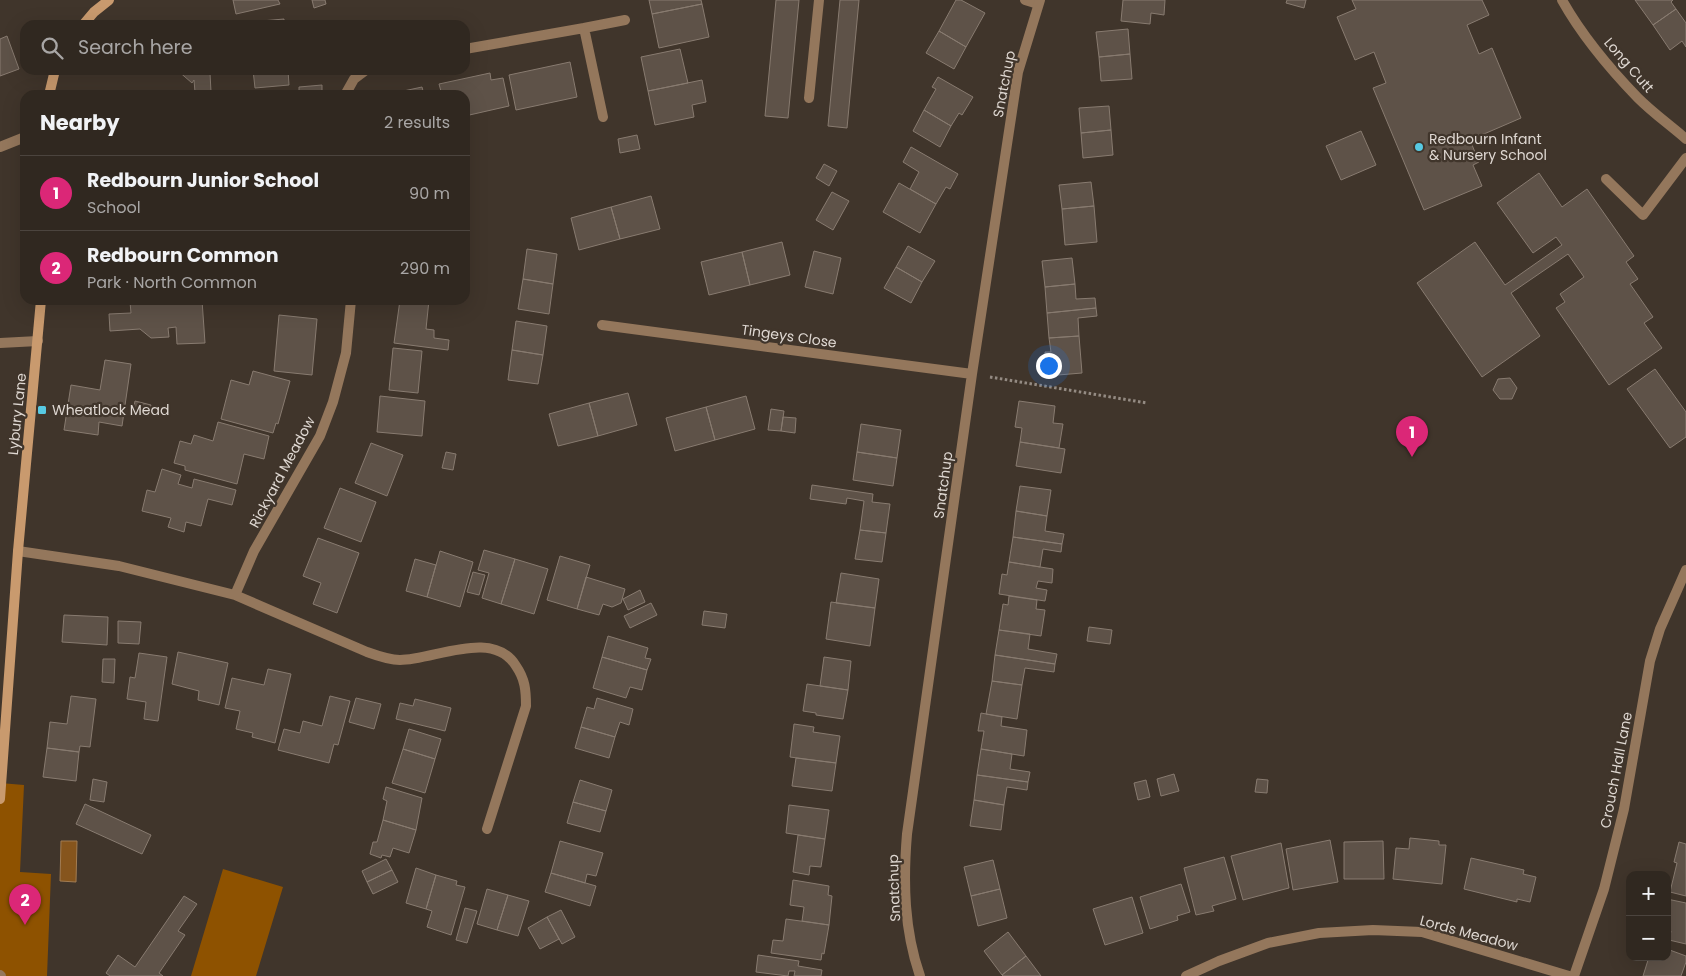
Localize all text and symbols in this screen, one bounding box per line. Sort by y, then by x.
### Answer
search box [20,20,470,75]
street label: Long Cutt [1599,33,1659,97]
icon: search [38,34,66,62]
text: Search here [78,34,192,61]
street label: Snatchup [988,49,1020,119]
text: Nearby [40,108,120,137]
text: 2 results [384,111,450,134]
place label: Redbourn Infant & Nursery School [1429,129,1547,165]
marker: Redbourn Infant & Nursery School [1413,141,1425,153]
text: Redbourn Junior School [87,167,319,194]
text: 1 [53,182,59,205]
text: 90 m [409,182,450,205]
text: School [87,196,141,219]
text: Redbourn Common [87,242,279,269]
text: 2 [51,257,61,280]
text: 290 m [400,257,450,280]
text: Park · North Common [87,271,257,294]
street label: Tingeys Close [740,319,838,353]
your location [1036,353,1062,379]
street label: Lybury Lane [3,372,31,456]
place label: Wheatlock Mead [52,400,169,420]
marker: Wheatlock Mead [36,404,48,416]
street label: Rickyard Meadow [244,412,320,531]
pin: 1 [1396,416,1428,457]
street label: Snatchup [928,450,958,520]
street label: Crouch Hall Lane [1595,710,1637,830]
street label: Snatchup [883,854,905,922]
map controls [1626,871,1671,961]
button: + [1626,871,1671,916]
pin: 2 [9,884,41,925]
street label: Lords Meadow [1418,910,1521,956]
button: − [1626,916,1671,961]

